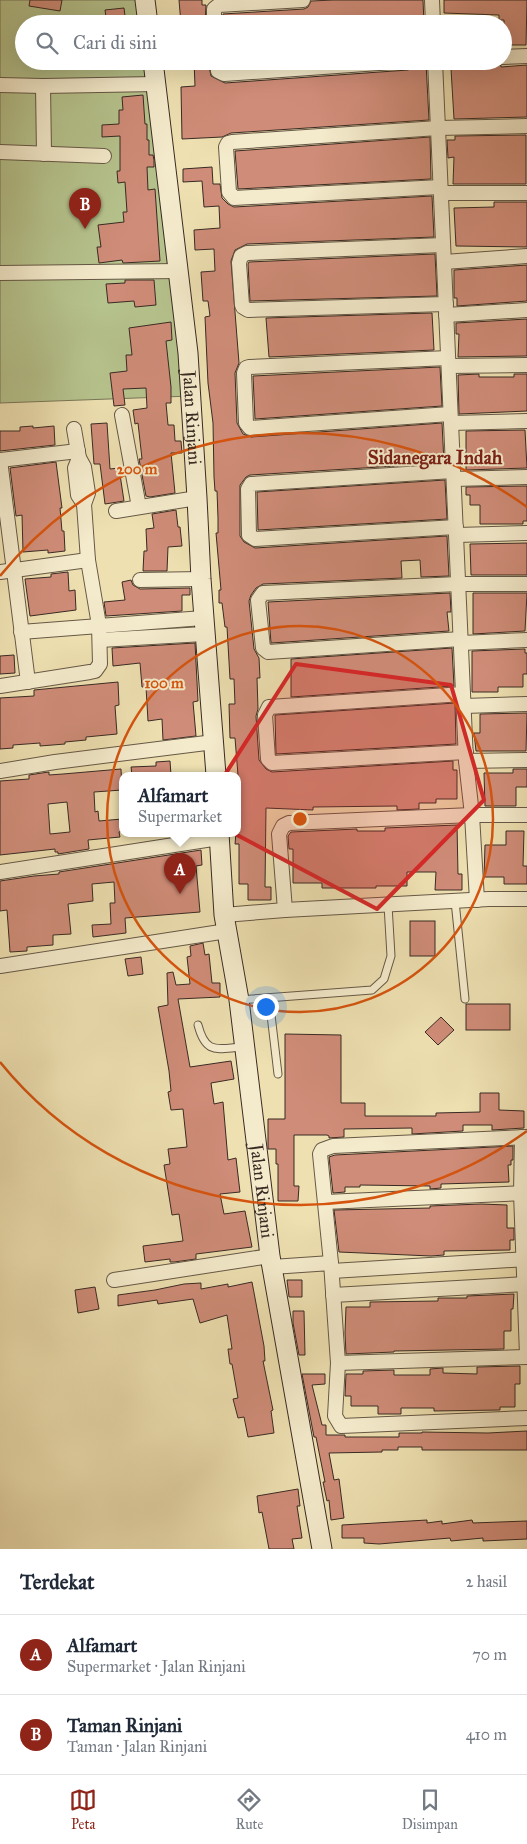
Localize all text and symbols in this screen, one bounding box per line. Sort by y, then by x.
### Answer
search box [15,15,512,70]
icon: search [33,29,61,57]
text: Cari di sini [73,31,157,54]
pin: B [69,188,101,229]
street label: Jalan Rinjani [177,368,206,466]
district label: Sidanegara Indah [368,446,503,470]
text: 200 m [117,460,158,478]
text: 100 m [144,674,184,692]
popup [119,772,241,837]
text: Alfamart [138,784,208,807]
text: Supermarket [138,807,222,826]
centre of rings [291,810,309,828]
pin: A [164,853,196,894]
your location [253,994,279,1020]
street label: Jalan Rinjani [244,1141,279,1239]
text: Terdekat [20,1569,94,1595]
text: 2 hasil [465,1572,507,1591]
text: Alfamart [67,1634,137,1657]
text: A [31,1645,41,1664]
text: 70 m [472,1645,507,1664]
text: Supermarket · Jalan Rinjani [67,1657,246,1676]
text: Taman Rinjani [67,1714,182,1737]
text: B [31,1725,41,1744]
text: 410 m [466,1725,507,1744]
text: Taman · Jalan Rinjani [67,1737,207,1756]
tab: Peta [69,1786,97,1833]
tab: Rute [235,1786,263,1833]
tab: Disimpan [402,1786,458,1833]

